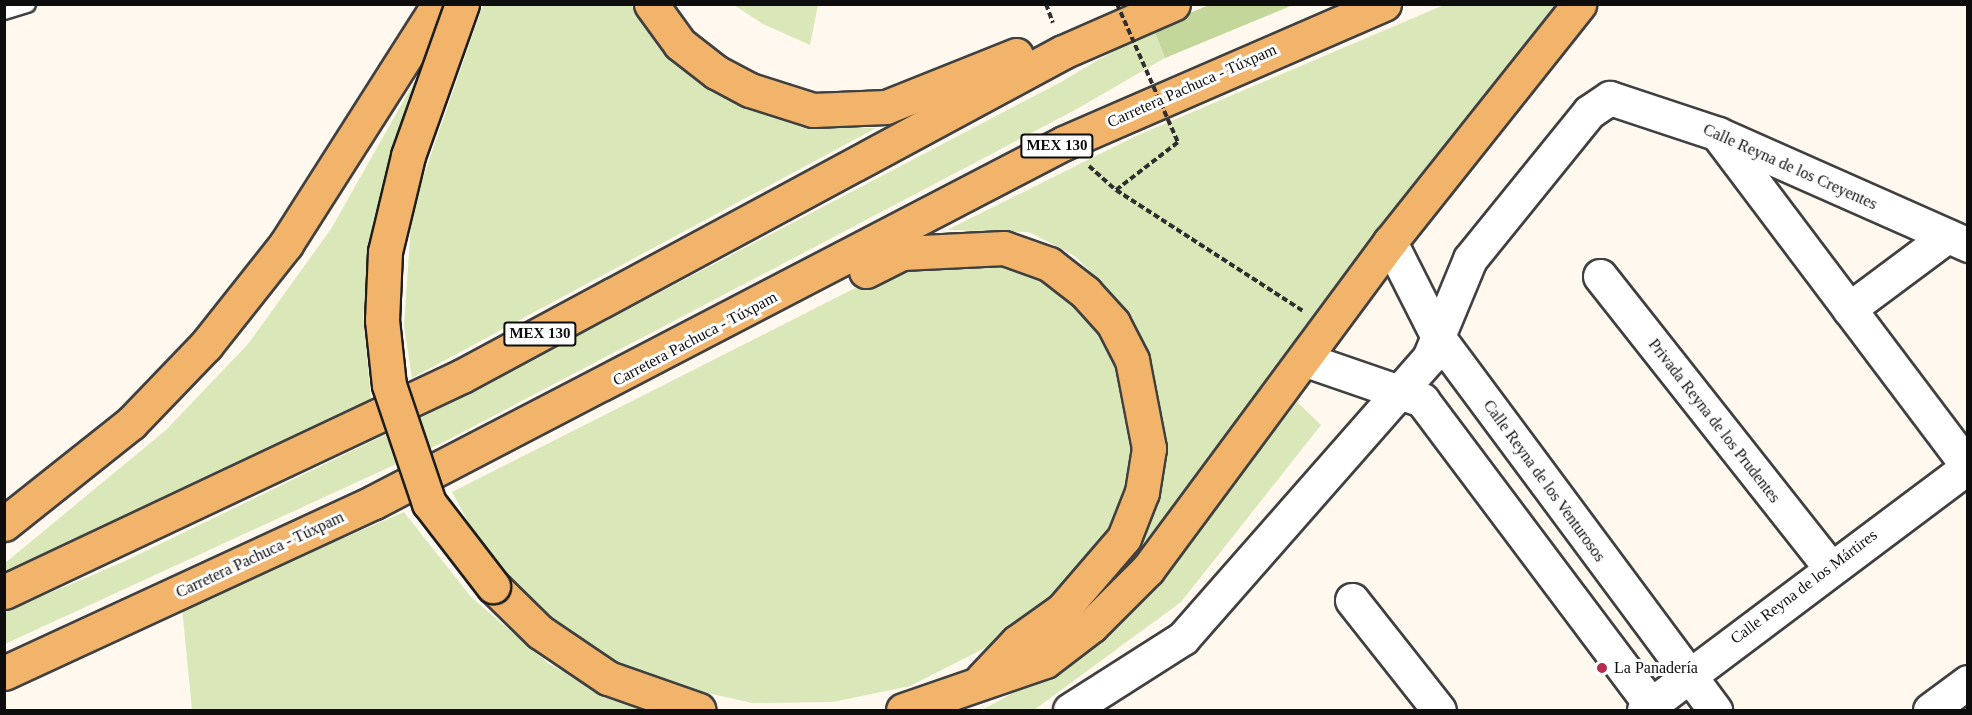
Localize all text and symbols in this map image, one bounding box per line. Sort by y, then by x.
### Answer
street label: Carretera Pachuca - Túxpam [1104,40,1280,132]
street label: Calle Reyna de los Creyentes [1700,120,1880,214]
road number: MEX 130 [1020,134,1094,158]
street label: Carretera Pachuca - Túxpam [609,287,781,391]
road number: MEX 130 [502,322,578,346]
street label: Privada Reyna de los Prudentes [1644,335,1784,507]
street label: Calle Reyna de los Venturosos [1479,396,1609,566]
street label: Carretera Pachuca - Túxpam [173,508,347,602]
street label: Calle Reyna de los Mártires [1727,526,1881,648]
place label: La Panadería [1614,658,1698,678]
marker: La Panadería [1595,661,1609,675]

